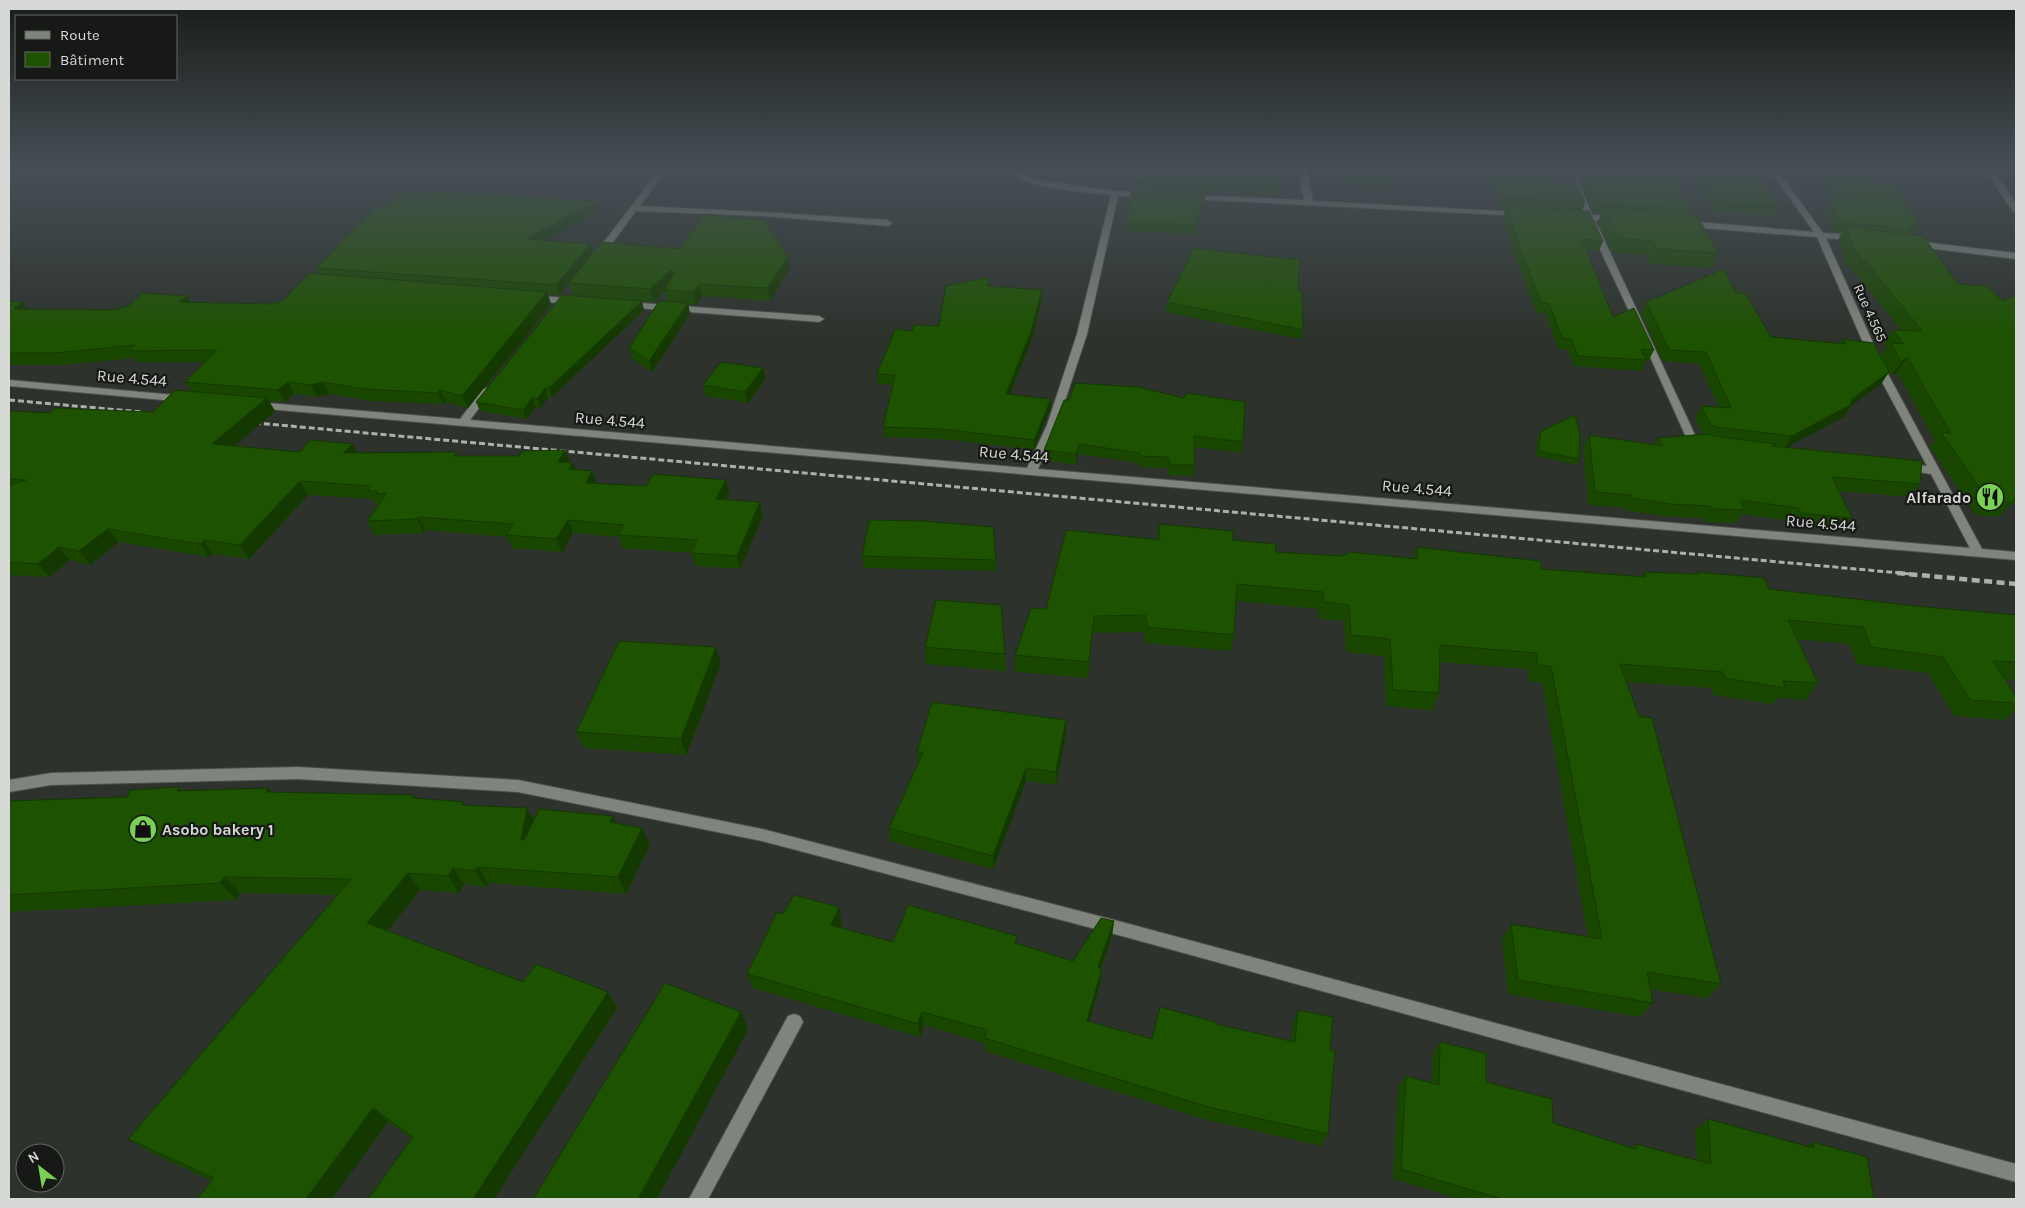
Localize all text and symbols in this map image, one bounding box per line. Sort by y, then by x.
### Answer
legend [15,15,178,80]
text: Route [60,26,100,44]
text: Bâtiment [60,51,124,69]
street label: Rue 4.565 [1850,281,1890,345]
street label: Rue 4.544 [96,365,168,391]
street label: Rue 4.544 [574,407,646,433]
street label: Rue 4.544 [978,441,1050,467]
street label: Rue 4.544 [1381,475,1453,501]
restaurant icon: Alfarado [1975,482,2005,512]
place label: Alfarado [1906,488,1971,507]
street label: Rue 4.544 [1785,510,1857,536]
shop icon: Asobo bakery 1 [128,814,158,844]
place label: Asobo bakery 1 [162,820,274,839]
north arrow [15,1143,65,1193]
text: N [25,1147,42,1167]

